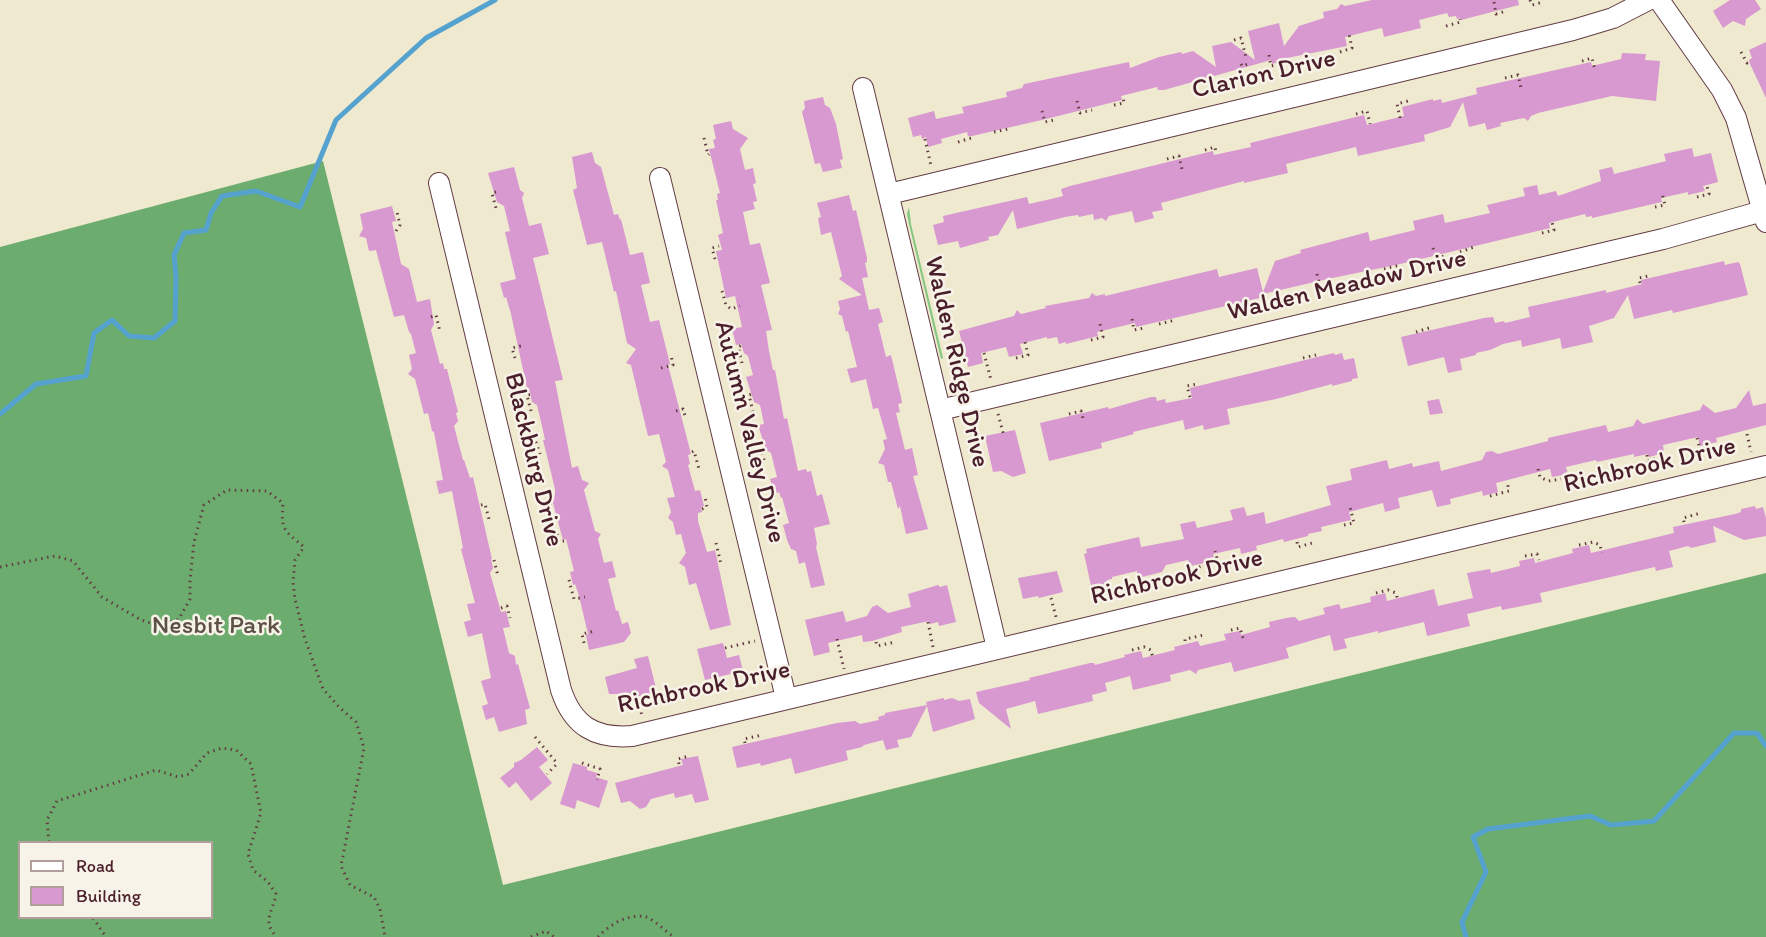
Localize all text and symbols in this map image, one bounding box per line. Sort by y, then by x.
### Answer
street label: Clarion Drive [1189,43,1339,107]
street label: Walden Meadow Drive [1224,243,1470,329]
street label: Walden Ridge Drive [917,253,995,471]
street label: Autumn Valley Drive [706,318,792,546]
street label: Blackburg Drive [496,370,570,550]
street label: Richbrook Drive [1561,431,1739,501]
street label: Richbrook Drive [1088,543,1266,613]
park label: Nesbit Park [152,610,280,642]
street label: Richbrook Drive [615,654,793,722]
legend [18,841,213,919]
text: Road [76,855,115,877]
text: Building [76,885,141,907]

